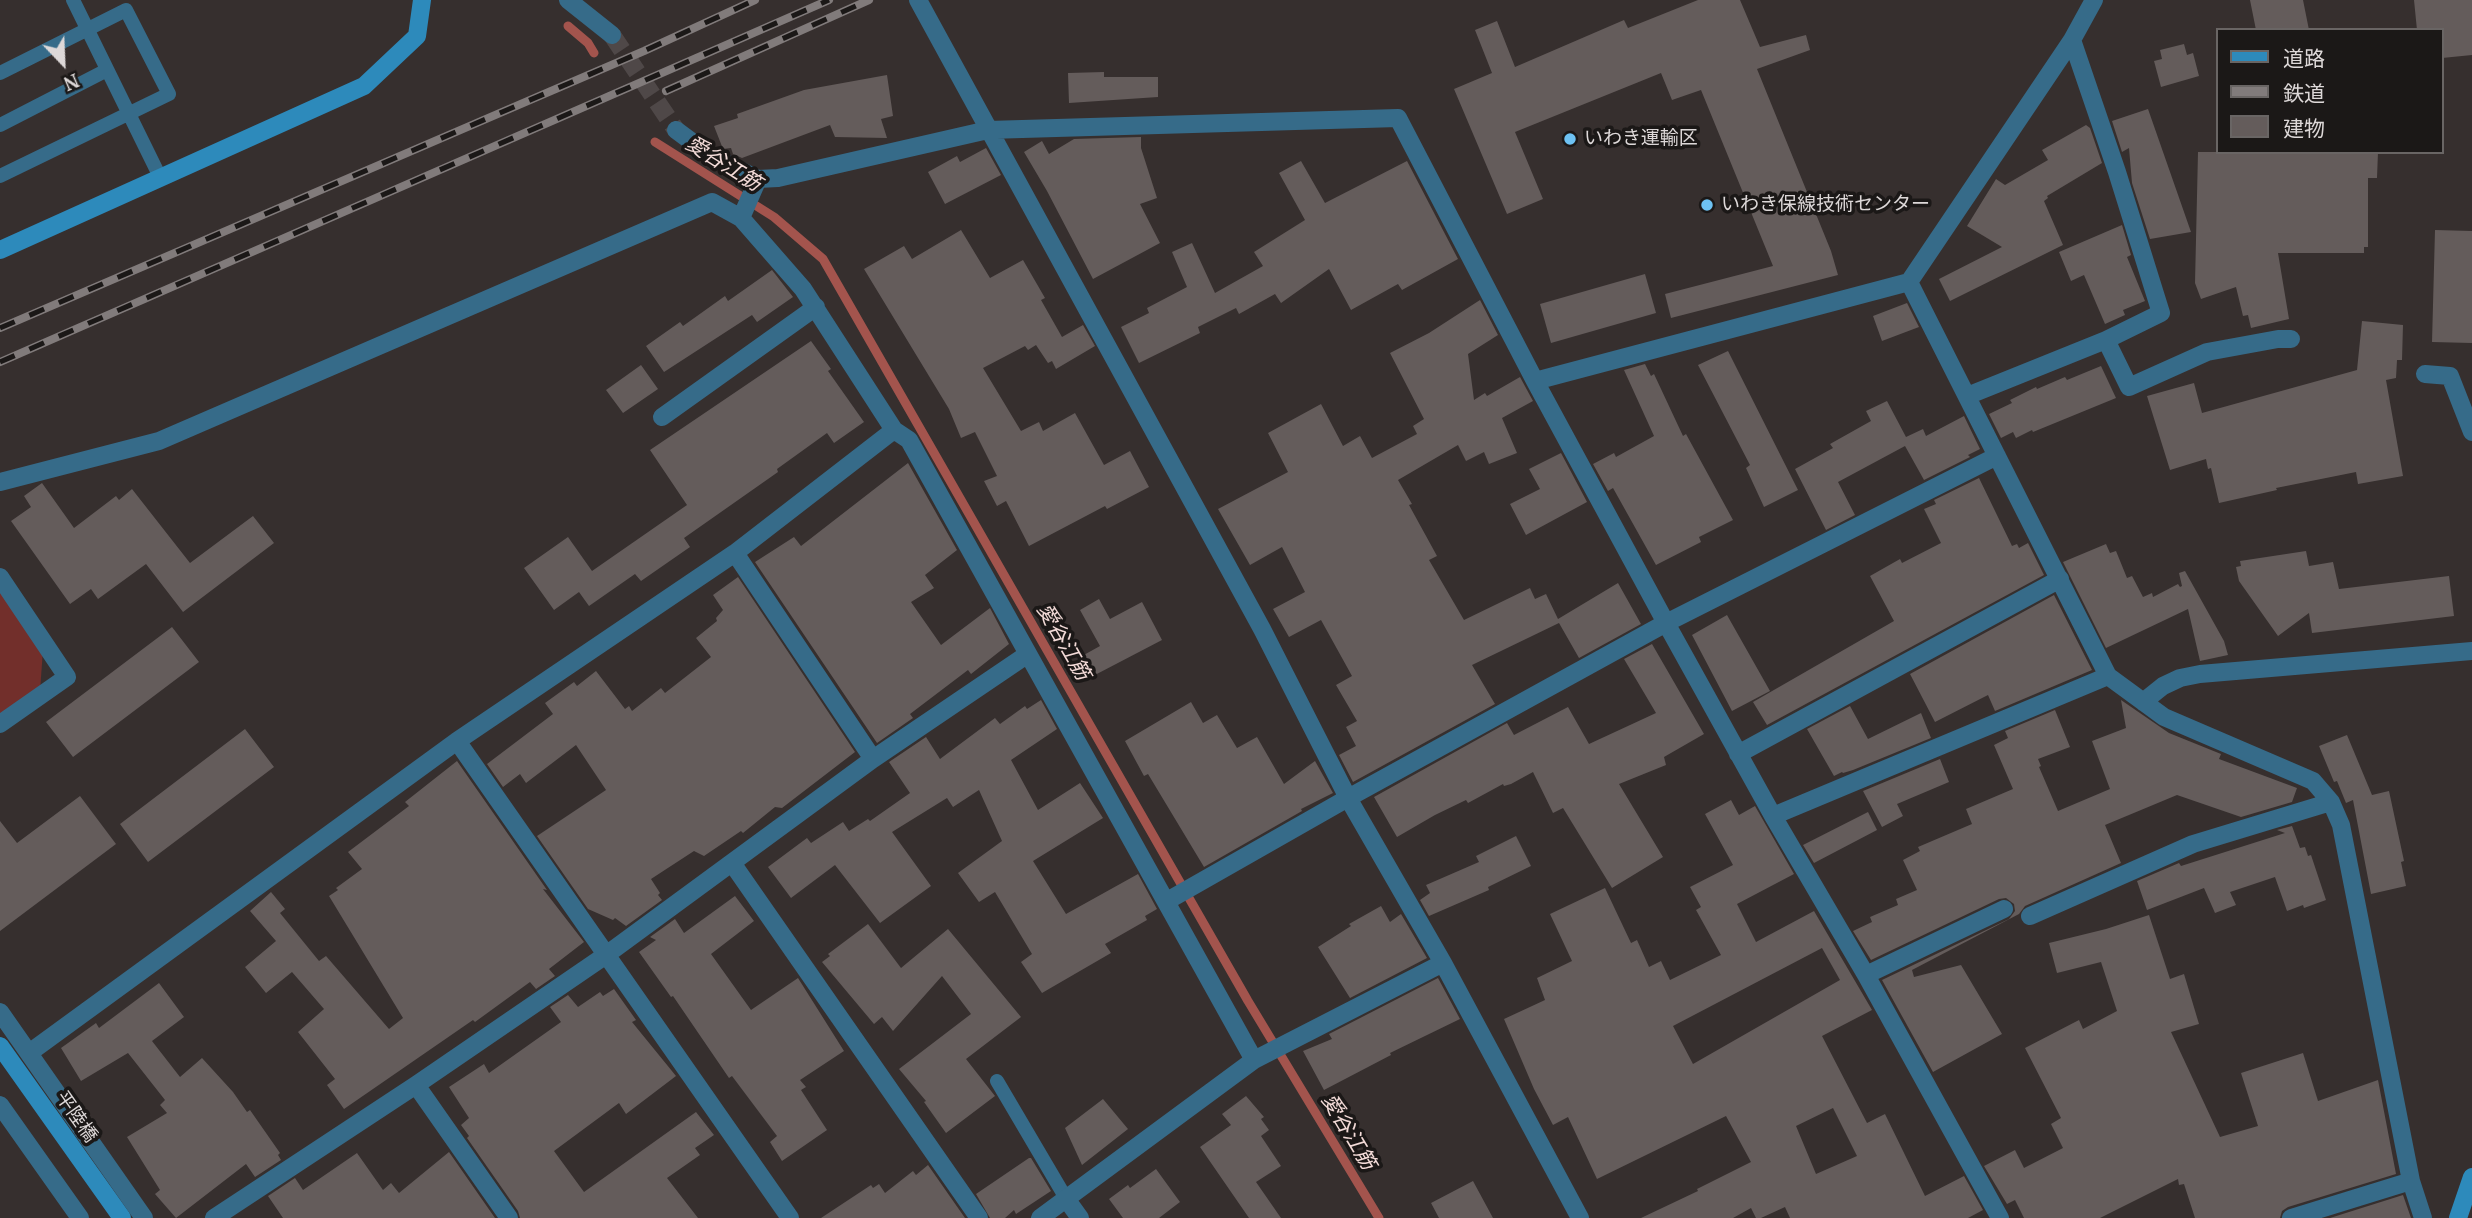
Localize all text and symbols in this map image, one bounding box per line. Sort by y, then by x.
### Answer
north arrow [28,28,98,98]
legend [2216,28,2444,154]
text: 道路 [2283,44,2325,72]
text: N [60,68,83,97]
text: 鉄道 [2283,79,2325,107]
text: 建物 [2283,114,2325,142]
place label: いわき運輸区 [1584,128,1698,150]
water label: 愛谷江筋 [681,131,765,197]
marker: いわき運輸区 [1562,131,1578,147]
place label: いわき保線技術センター [1721,194,1930,216]
marker: いわき保線技術センター [1699,197,1715,213]
water label: 愛谷江筋 [1031,599,1095,685]
street label: 平陸橋 [50,1087,102,1147]
water label: 愛谷江筋 [1316,1090,1380,1174]

